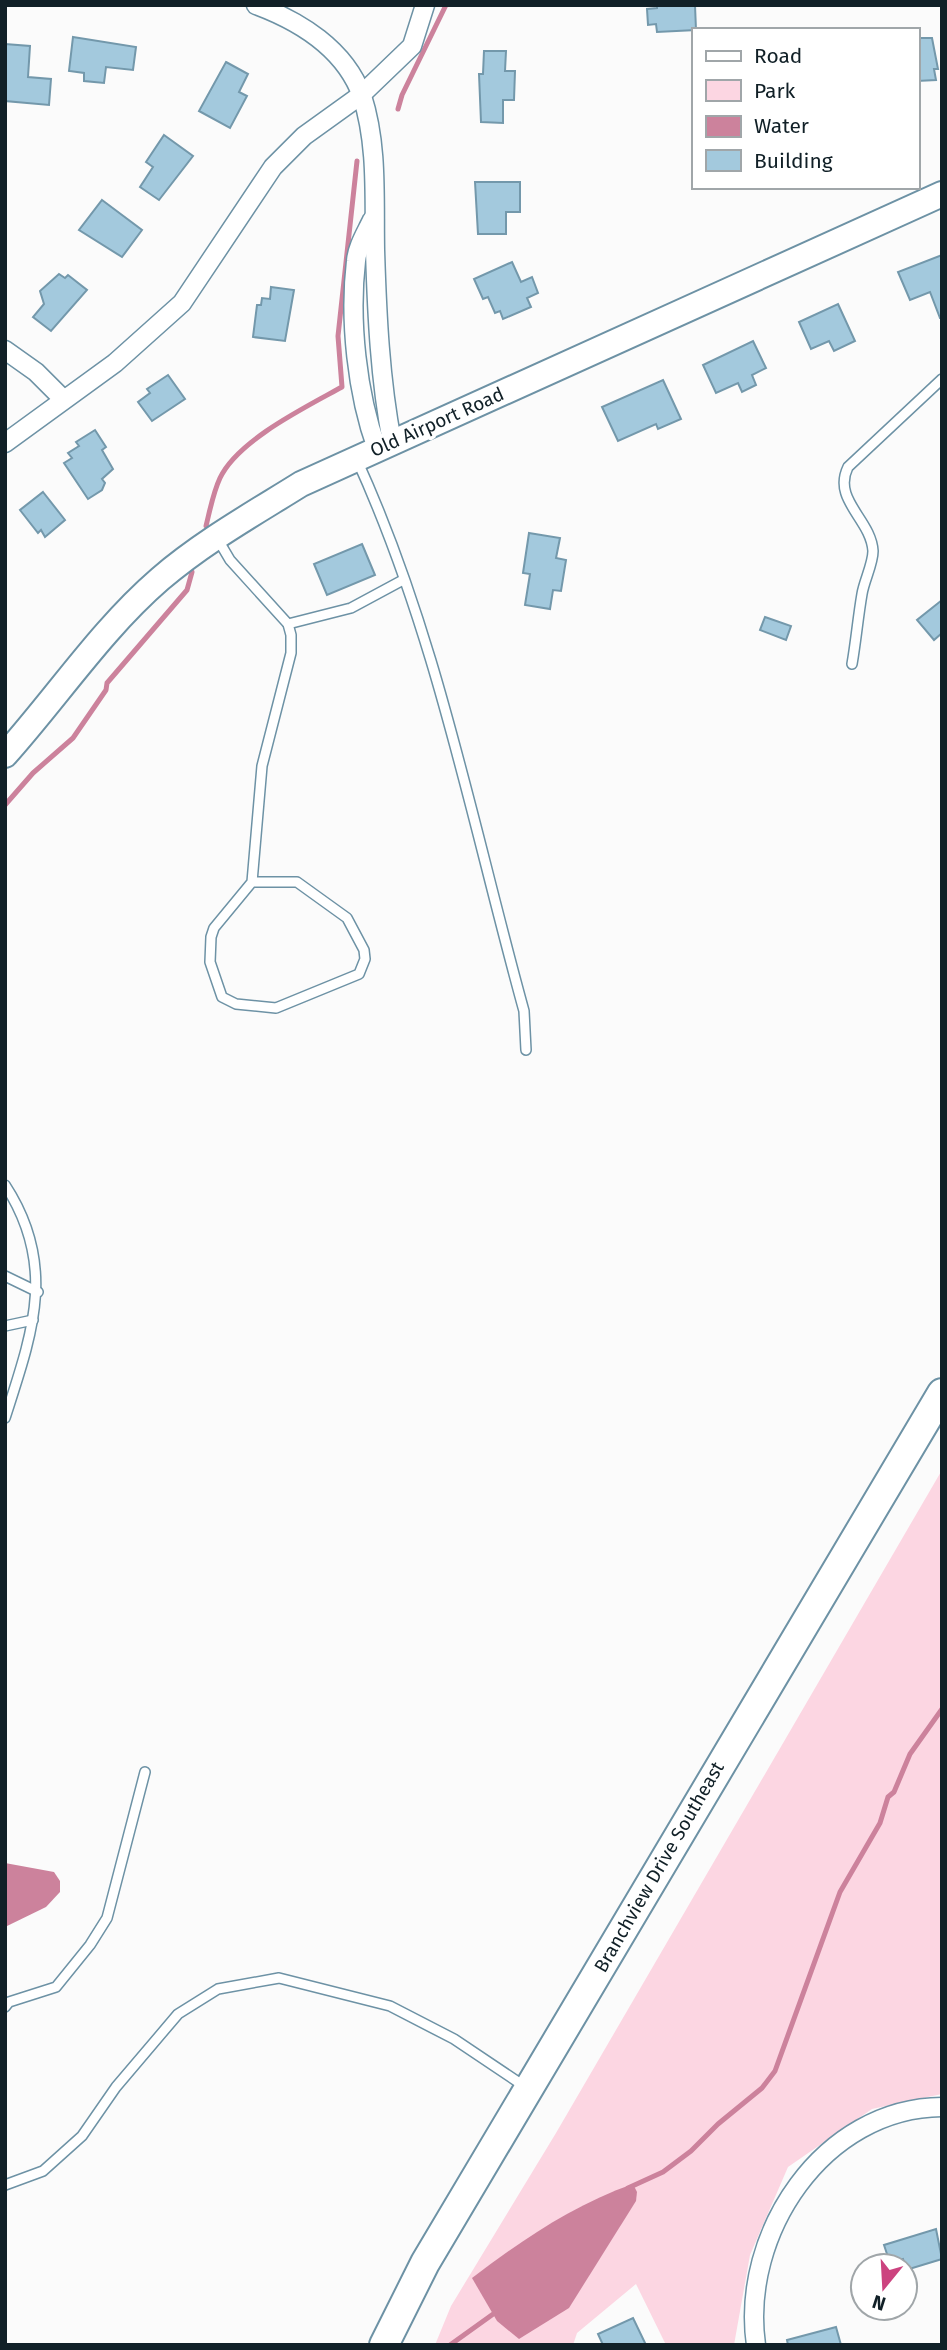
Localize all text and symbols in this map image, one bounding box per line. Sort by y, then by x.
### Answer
legend [692,28,919,189]
text: Road [754,43,802,69]
text: Park [754,78,796,104]
text: Water [754,113,809,139]
text: Building [754,148,833,174]
street label: Old Airport Road [367,382,507,462]
street label: Branchview Drive Southeast [589,1757,729,1977]
north arrow [849,2252,919,2322]
text: N [869,2290,888,2316]

